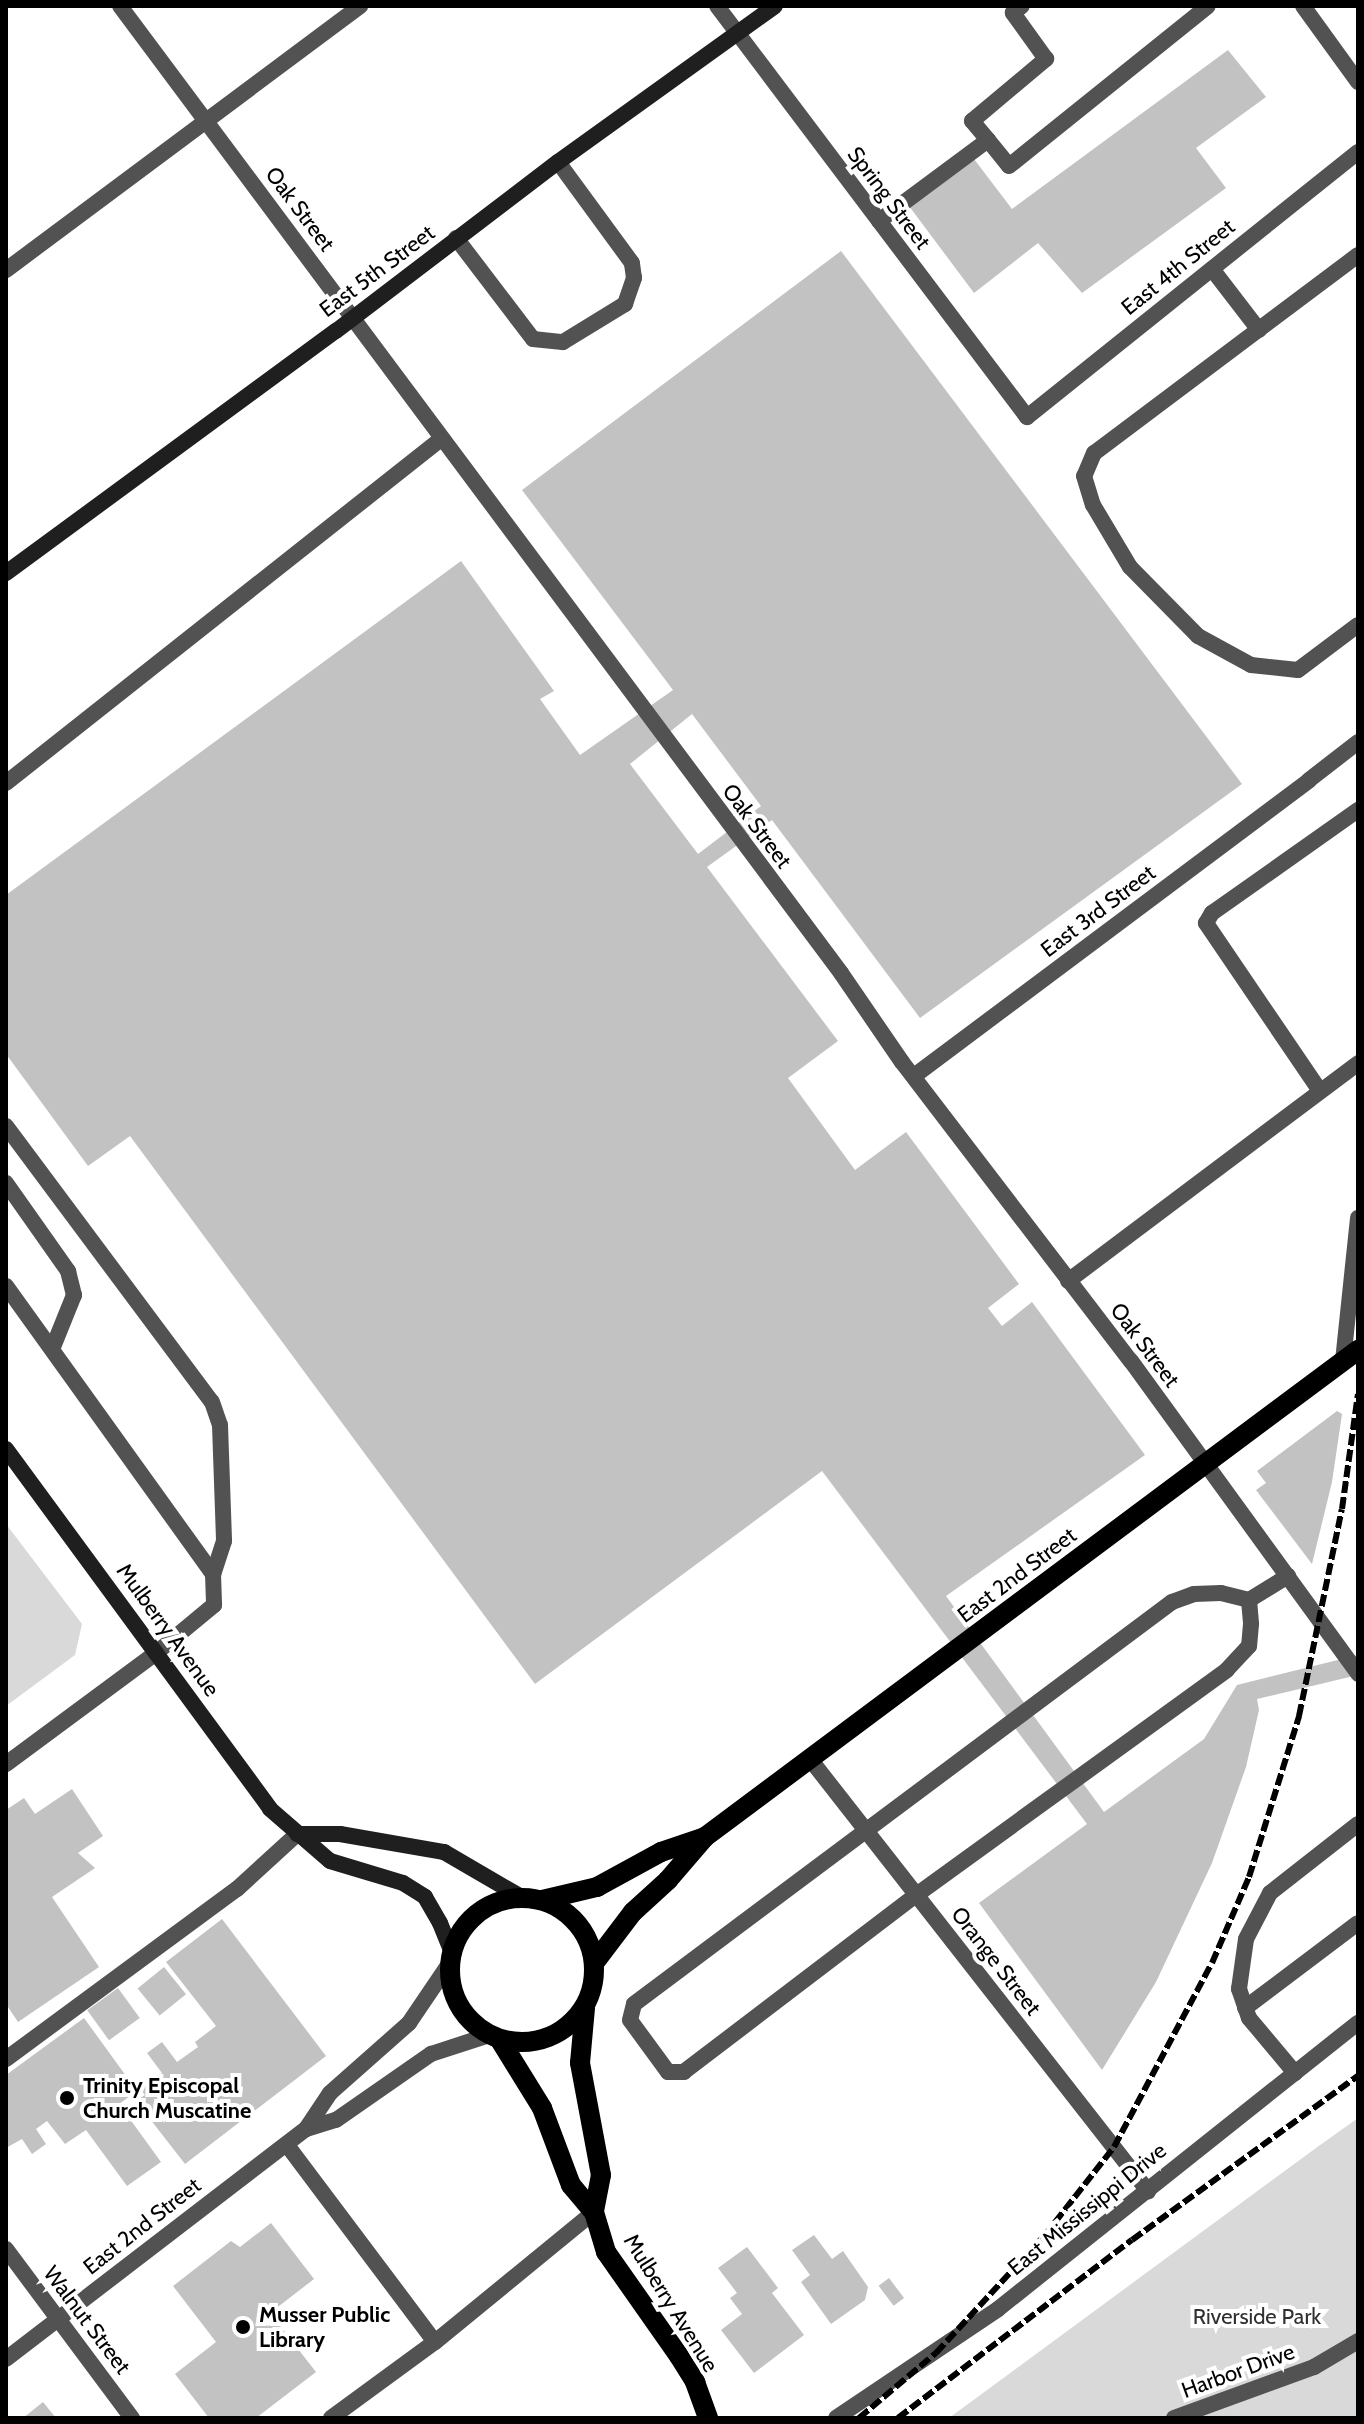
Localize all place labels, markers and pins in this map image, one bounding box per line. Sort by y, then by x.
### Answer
place label: Trinity Episcopal Church Muscatine [83,2072,251,2124]
marker: Trinity Episcopal Church Muscatine [58,2089,76,2107]
place label: Musser Public Library [259,2301,390,2352]
marker: Musser Public Library [234,2318,252,2336]

